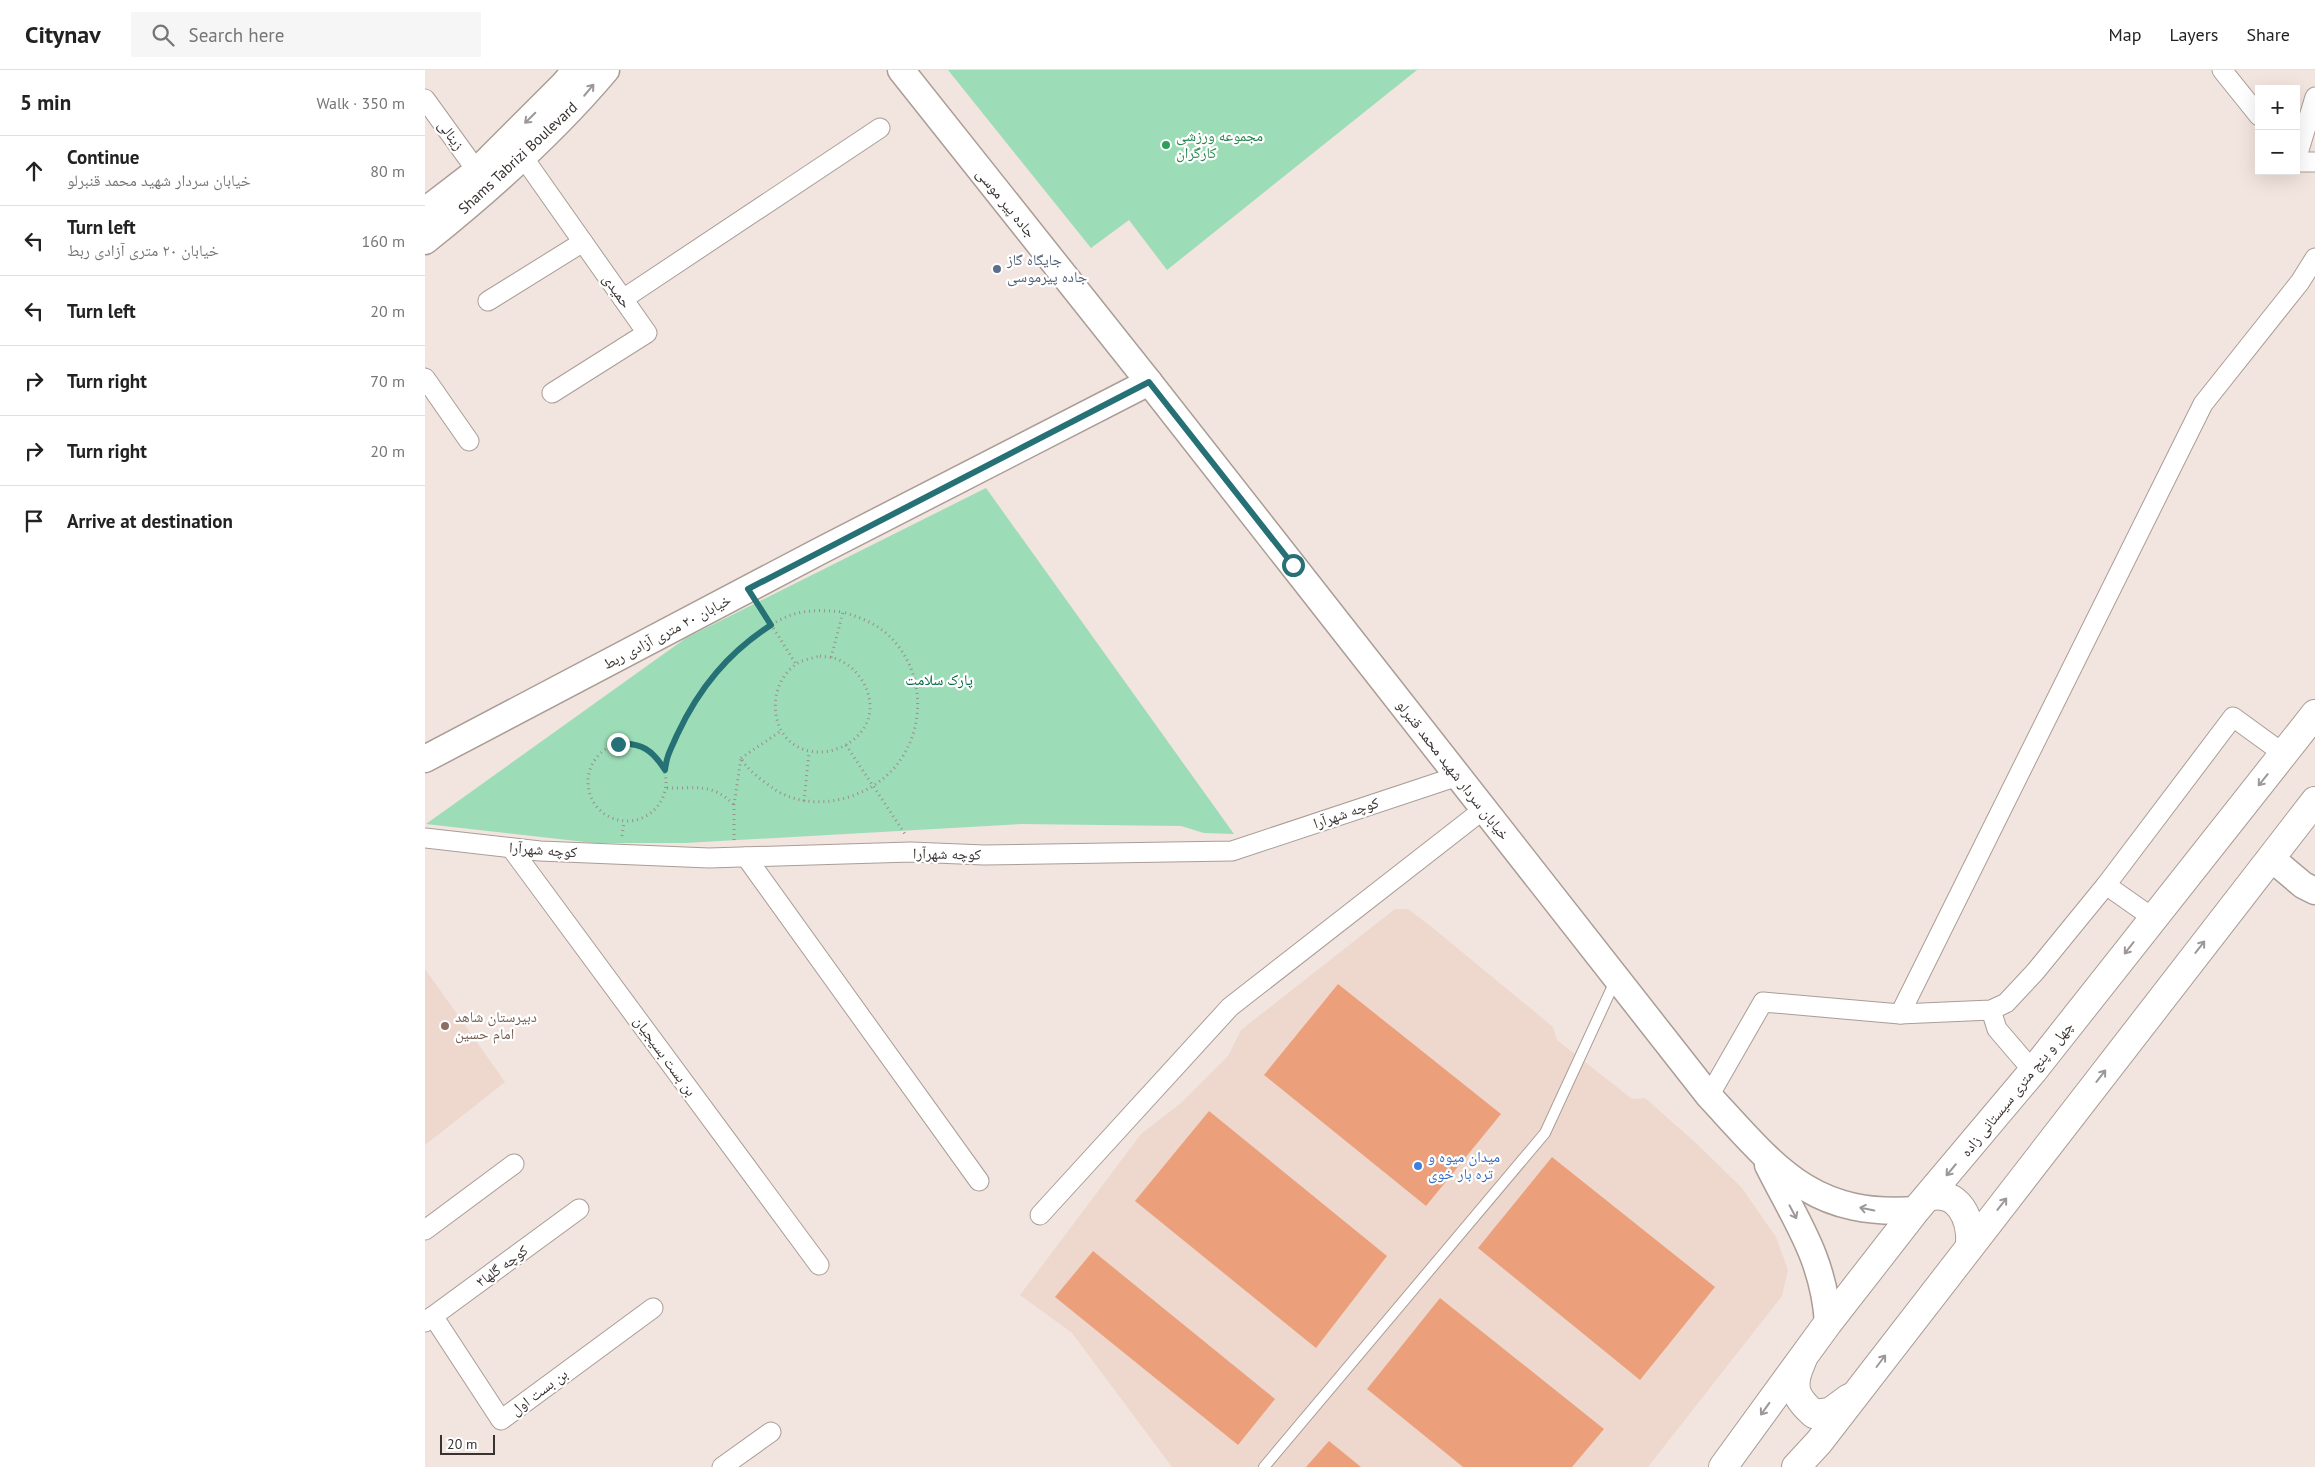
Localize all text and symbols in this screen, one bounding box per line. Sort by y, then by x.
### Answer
search box [131,12,481,57]
text: Citynav [25,19,101,50]
icon: search [149,21,177,49]
text: Search here [189,23,284,47]
text: Map [2109,23,2141,46]
text: Layers [2169,23,2218,46]
text: Share [2246,23,2290,46]
one-way arrow [584,83,595,96]
map controls [2255,85,2300,175]
button: + [2255,85,2300,130]
text: 5 min [20,89,71,116]
text: Walk · 350 m [316,93,405,113]
street label: Shams Tabrizi Boulevard [454,97,581,218]
one-way arrow [524,112,537,124]
street label: زینالی [433,116,469,154]
place label: مجموعه ورزشی کارگران [1176,126,1263,163]
button: − [2255,130,2300,175]
marker: مجموعه ورزشی کارگران [1160,139,1172,151]
text: Continue [67,145,139,169]
icon: ahead [20,157,48,185]
text: 80 m [370,161,405,181]
street label: جاده پیر موسی [972,164,1041,242]
text: خیابان سردار شهید محمد قنبرلو [67,170,251,190]
text: Turn left [67,215,136,239]
icon: left [20,227,48,255]
text: 160 m [362,231,405,251]
text: خیابان ۲۰ متری آزادی ربط [67,240,219,260]
place label: جایگاه گاز جاده پیرموسی [1006,250,1088,287]
marker: جایگاه گاز جاده پیرموسی [991,263,1003,275]
street label: حمیدی [598,270,636,312]
icon: left [20,297,48,325]
text: Turn left [67,299,136,323]
text: 20 m [370,301,405,321]
icon: right [20,367,48,395]
text: Turn right [67,369,147,393]
text: 70 m [370,371,405,391]
icon: right [20,437,48,465]
text: Turn right [67,439,147,463]
text: 20 m [370,441,405,461]
icon: arrive [20,507,48,535]
text: Arrive at destination [67,509,233,533]
route start [1282,554,1305,577]
street label: خیابان ۲۰ متری آزادی ربط [599,590,735,674]
park label: پارک سلامت [905,670,973,689]
street label: خیابان سردار شهید محمد قنبرلو [1392,696,1514,844]
route end [607,733,630,756]
one-way arrow [2258,773,2269,786]
street label: کوچه شهرآرا [1311,792,1381,833]
street label: کوچه شهرآرا [508,838,578,861]
street label: کوچه شهرآرا [913,843,981,864]
one-way arrow [2124,941,2135,954]
one-way arrow [2195,941,2206,954]
place label: دبیرستان شاهد امام حسین [455,1007,537,1044]
street label: بن بست بسیجیان [629,1012,701,1100]
street label: چهل و پنج متری سیستانی زاده [1956,1017,2078,1161]
marker: دبیرستان شاهد امام حسین [439,1020,451,1032]
one-way arrow [2096,1069,2106,1083]
place label: میدان میوه و تره بار خوی [1428,1147,1500,1184]
marker: میدان میوه و تره بار خوی [1412,1160,1424,1172]
one-way arrow [1945,1163,1956,1176]
one-way arrow [1996,1198,2007,1211]
one-way arrow [1859,1204,1875,1214]
one-way arrow [1788,1205,1798,1220]
street label: کوچه گلها۳ [472,1240,531,1291]
one-way arrow [1875,1354,1886,1367]
street label: بن بست اول [506,1364,572,1420]
one-way arrow [1760,1402,1771,1415]
scale bar [440,1432,495,1455]
text: 20 m [447,1435,477,1453]

